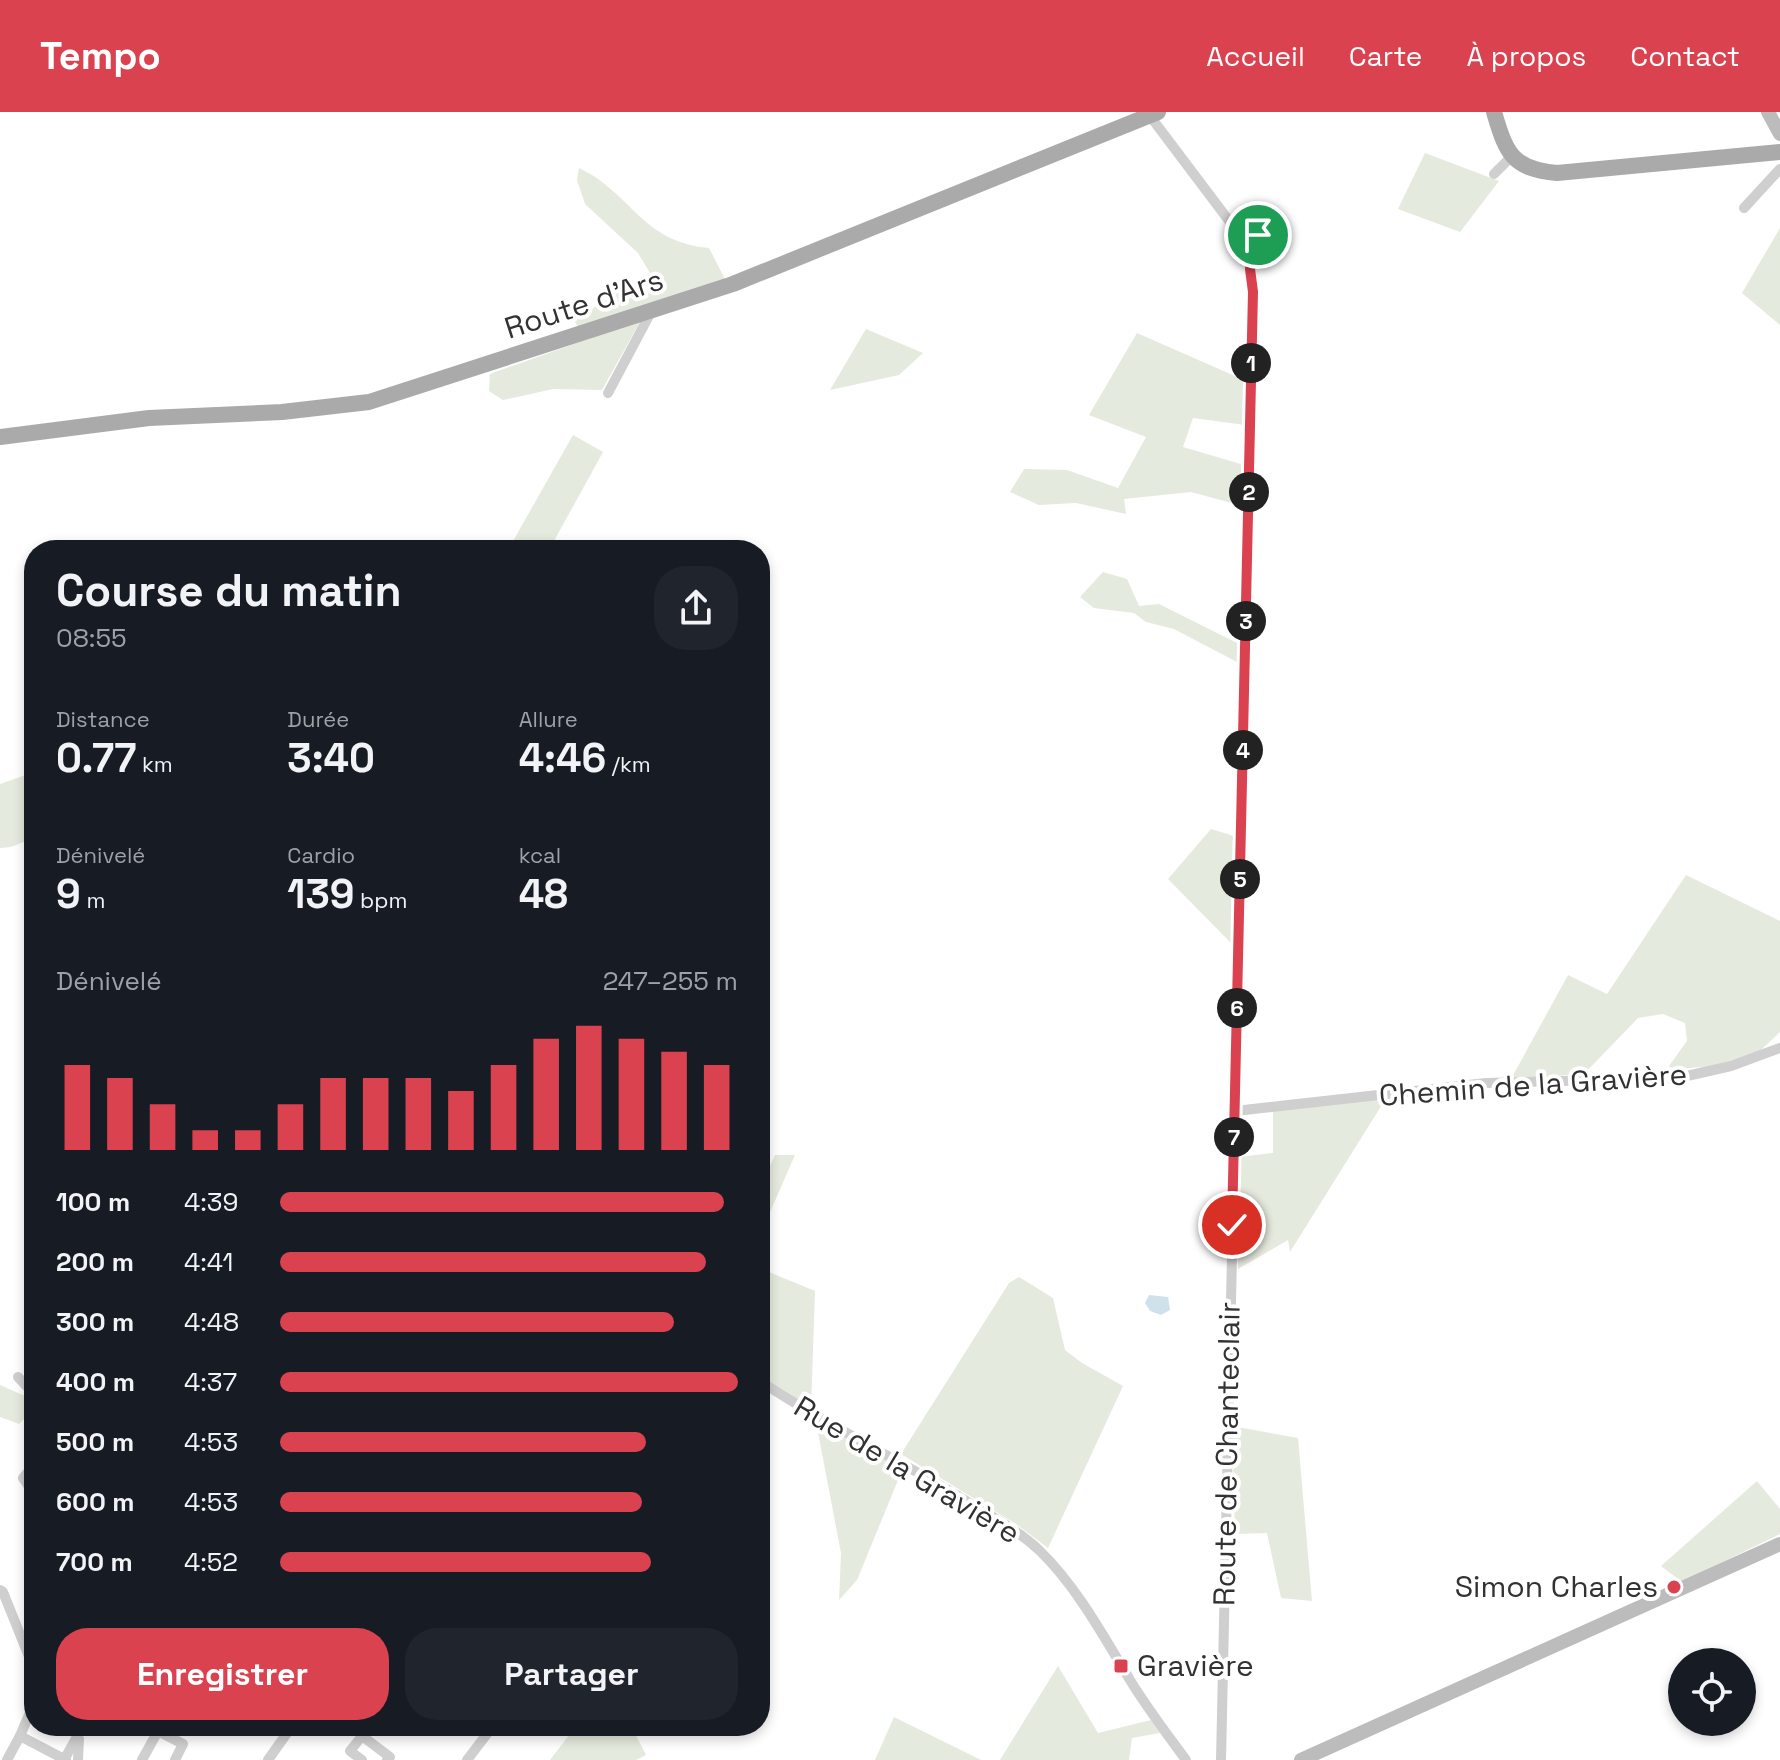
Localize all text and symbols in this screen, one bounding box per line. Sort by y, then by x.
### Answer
text: Tempo [40,32,161,80]
text: Accueil [1206,38,1305,74]
text: Carte [1349,38,1422,74]
text: À propos [1466,38,1586,74]
text: Contact [1630,38,1740,74]
pin [1224,201,1292,269]
icon: arrive [1236,213,1280,257]
street label: Route d'Ars [500,260,668,347]
pin: 1 [1231,343,1271,383]
text: 1 [1246,349,1256,377]
pin: 2 [1229,472,1269,512]
text: 2 [1242,478,1256,506]
text: Course du matin [56,563,402,619]
button: share [654,566,738,650]
pin: 3 [1226,601,1266,641]
text: 3 [1239,607,1253,635]
text: 08:55 [56,621,127,655]
text: Distance [56,705,150,733]
text: Durée [287,705,349,733]
text: Allure [519,705,578,733]
pin: 4 [1223,730,1263,770]
text: 0.77 [56,733,136,784]
text: 3:40 [287,733,375,784]
text: 4:46 [519,733,606,784]
text: 4 [1236,736,1250,764]
text: km [136,750,173,778]
text: /km [606,750,651,778]
text: Dénivelé [56,841,145,869]
text: Cardio [287,841,355,869]
text: kcal [519,841,561,869]
pin: 5 [1220,859,1260,899]
text: 5 [1233,865,1247,893]
text: 9 [56,869,81,920]
text: 139 [287,869,354,920]
text: 48 [519,869,568,920]
text: m [81,886,105,914]
text: bpm [354,886,407,914]
text: Dénivelé [56,964,162,998]
text: 247–255 m [603,964,738,998]
pin: 6 [1217,988,1257,1028]
text: 6 [1230,994,1244,1022]
street label: Chemin de la Gravière [1378,1054,1688,1115]
pin: 7 [1214,1117,1254,1157]
text: 7 [1228,1123,1240,1151]
text: 100 m [56,1185,130,1219]
text: 4:39 [184,1185,238,1219]
pin [1198,1191,1266,1259]
icon: check [1210,1203,1254,1247]
text: 200 m [56,1245,134,1279]
text: 4:41 [184,1245,233,1279]
street label: Route de Chanteclair [1204,1301,1249,1607]
text: 300 m [56,1305,134,1339]
text: 4:48 [184,1305,239,1339]
text: 400 m [56,1365,135,1399]
text: 4:37 [184,1365,237,1399]
street label: Rue de la Gravière [787,1387,1027,1552]
text: 500 m [56,1425,134,1459]
text: 4:53 [184,1425,238,1459]
text: 600 m [56,1485,135,1519]
text: 4:53 [184,1485,238,1519]
text: 700 m [56,1545,133,1579]
text: 4:52 [184,1545,238,1579]
place label: Simon Charles [1455,1567,1658,1606]
marker: Simon Charles [1665,1578,1683,1596]
button: Enregistrer [56,1628,389,1720]
button: Partager [405,1628,738,1720]
place label: Gravière [1137,1646,1254,1685]
map controls [1668,1648,1756,1736]
button: locate [1668,1648,1756,1736]
marker: Gravière [1112,1657,1130,1675]

